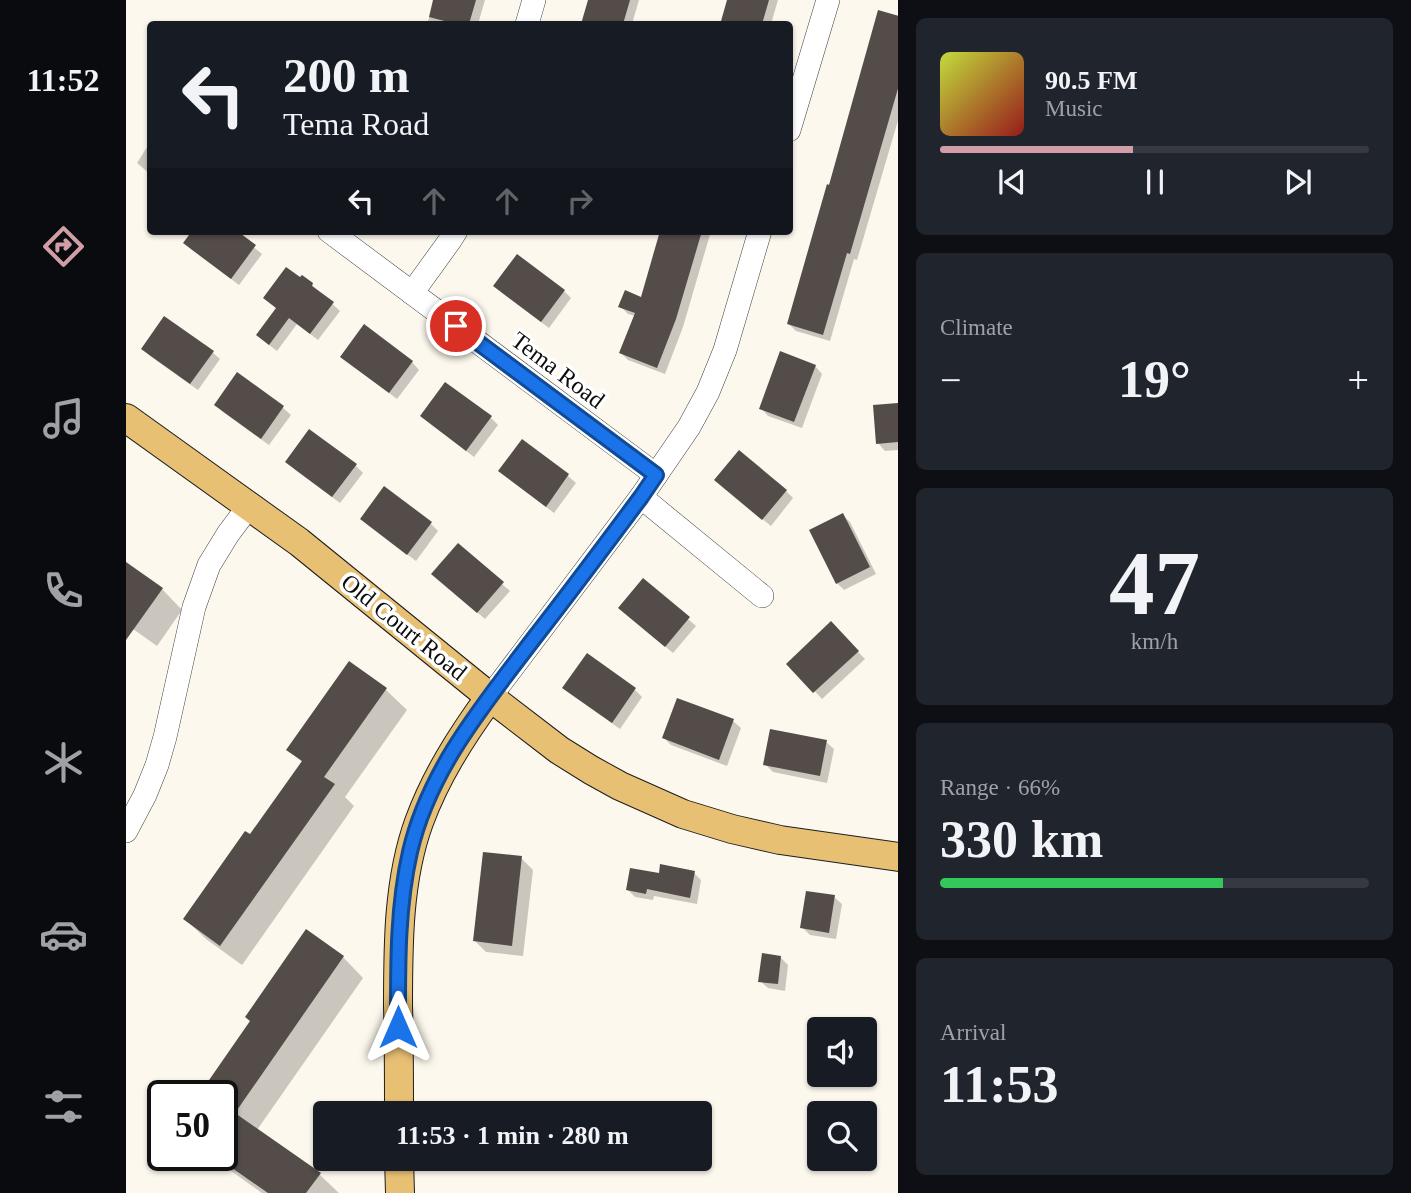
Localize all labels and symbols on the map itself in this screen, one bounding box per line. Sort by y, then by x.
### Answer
pin [426,296,486,356]
street label: Tema Road [506,327,610,413]
street label: Old Court Road [336,569,472,685]
position arrow [361,990,435,1064]
speed limit sign: 50 [147,1080,238,1171]

